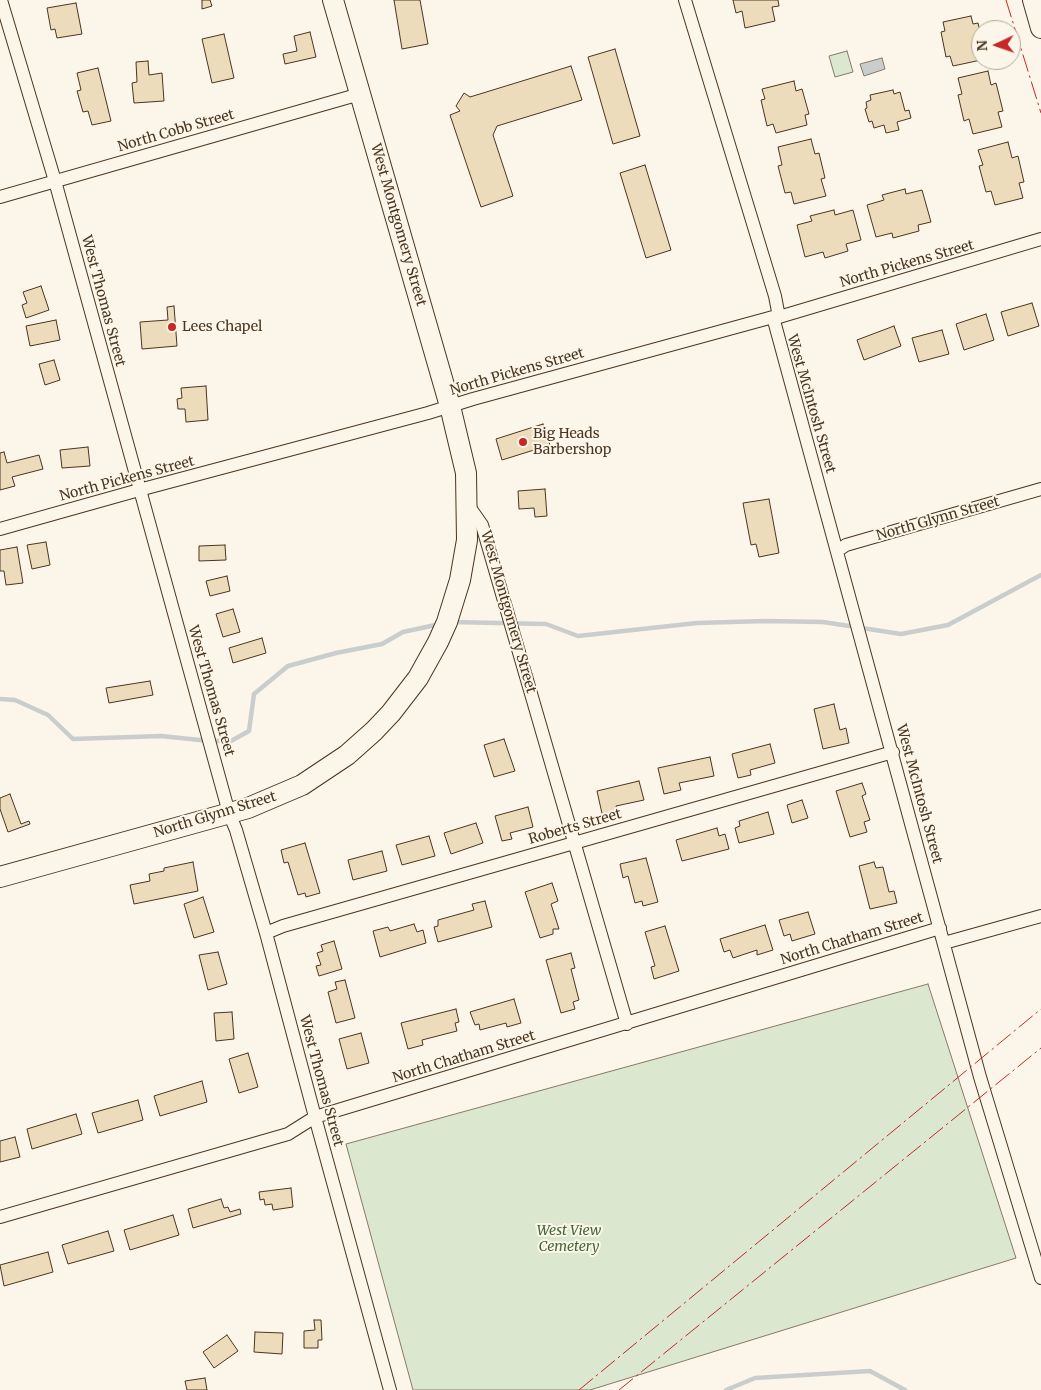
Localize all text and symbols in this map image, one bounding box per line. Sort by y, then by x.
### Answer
north arrow [971,20,1021,70]
text: N [973,40,991,52]
street label: North Cobb Street [116,106,236,156]
street label: West Montgomery Street [367,142,429,308]
street label: West Thomas Street [77,234,129,368]
street label: North Pickens Street [838,237,976,291]
place label: Lees Chapel [182,319,262,335]
marker: Lees Chapel [166,321,178,333]
street label: West McIntosh Street [783,333,839,475]
street label: North Pickens Street [448,345,586,399]
place label: Big Heads Barbershop [533,426,611,458]
marker: Big Heads Barbershop [517,436,529,448]
street label: North Pickens Street [58,453,196,505]
street label: North Glynn Street [874,493,1002,545]
street label: West Montgomery Street [477,529,539,695]
street label: West Thomas Street [184,624,238,758]
street label: West McIntosh Street [892,722,946,866]
street label: North Glynn Street [152,788,278,842]
street label: Roberts Street [527,806,623,848]
street label: North Chatham Street [779,909,925,969]
street label: West Thomas Street [295,1014,347,1148]
street label: North Chatham Street [391,1027,537,1087]
park label: West View Cemetery [537,1223,601,1256]

